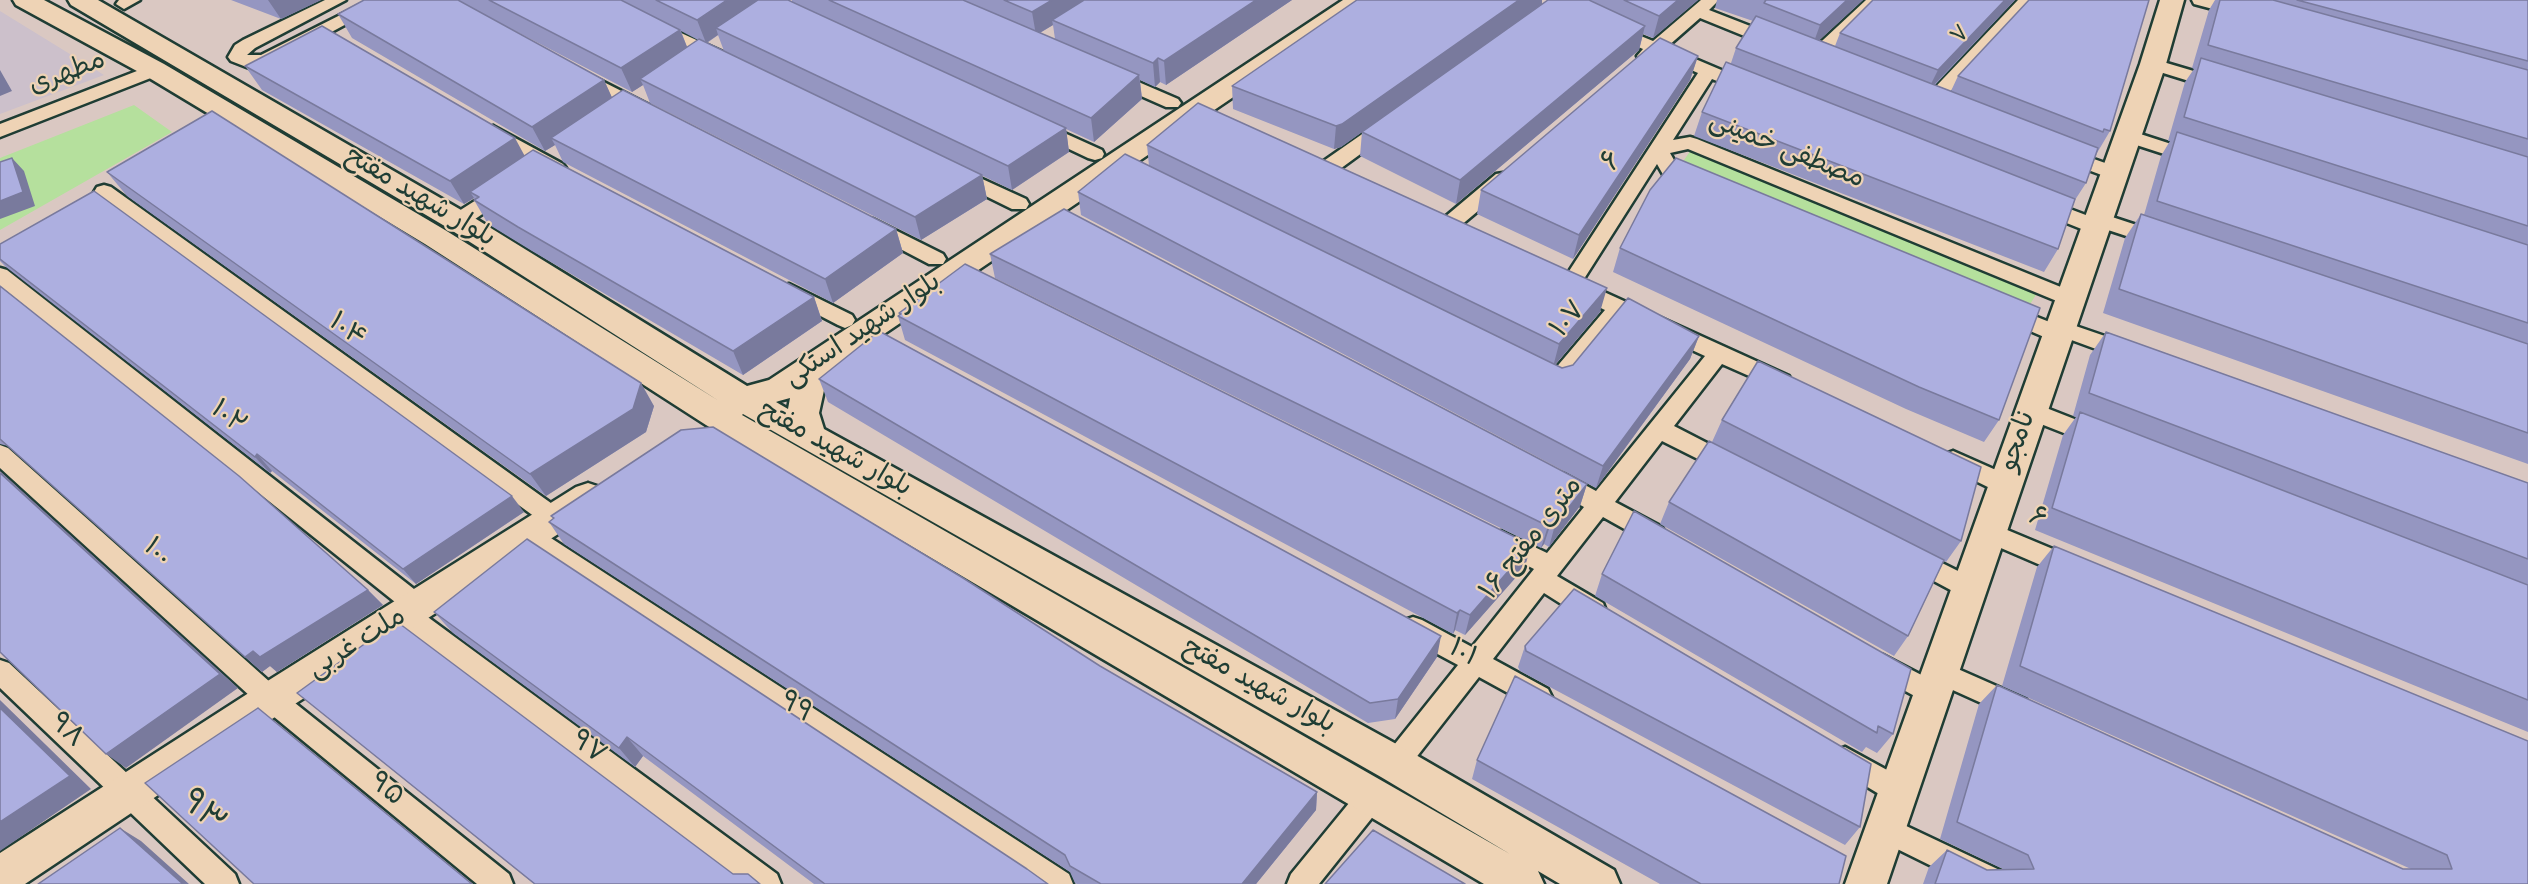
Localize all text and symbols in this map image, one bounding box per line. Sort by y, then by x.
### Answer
street label: ۷ [1947,21,1977,51]
street label: مطهری [25,46,111,104]
street label: مصطفی خمینی [1704,106,1868,198]
street label: بلوار شهید مفتح [338,141,500,257]
street label: ۶ [1596,146,1632,178]
street label: بلوار شهید استکی [780,268,948,396]
street label: ۱۰۷ [1545,296,1595,346]
street label: ۱۰۴ [321,307,371,357]
street label: ۱۰۲ [203,395,251,443]
street label: بلوار شهید مفتح [752,396,916,506]
street label: نامجو [1995,408,2045,476]
street label: ۱۶ متری مفتح [1475,472,1591,608]
street label: ۶ [2023,502,2051,538]
street label: ۱۰۰ [135,533,177,575]
street label: ملت غربی [303,602,413,688]
street label: بلوار شهید مفتح [1176,633,1340,743]
street label: ۱۰۱ [1442,634,1482,676]
street label: ۹۹ [772,686,818,732]
street label: ۹۸ [41,708,89,756]
street label: ۹۷ [563,725,611,773]
street label: ۹۵ [361,767,409,815]
street label: ۹۳ [170,783,232,845]

